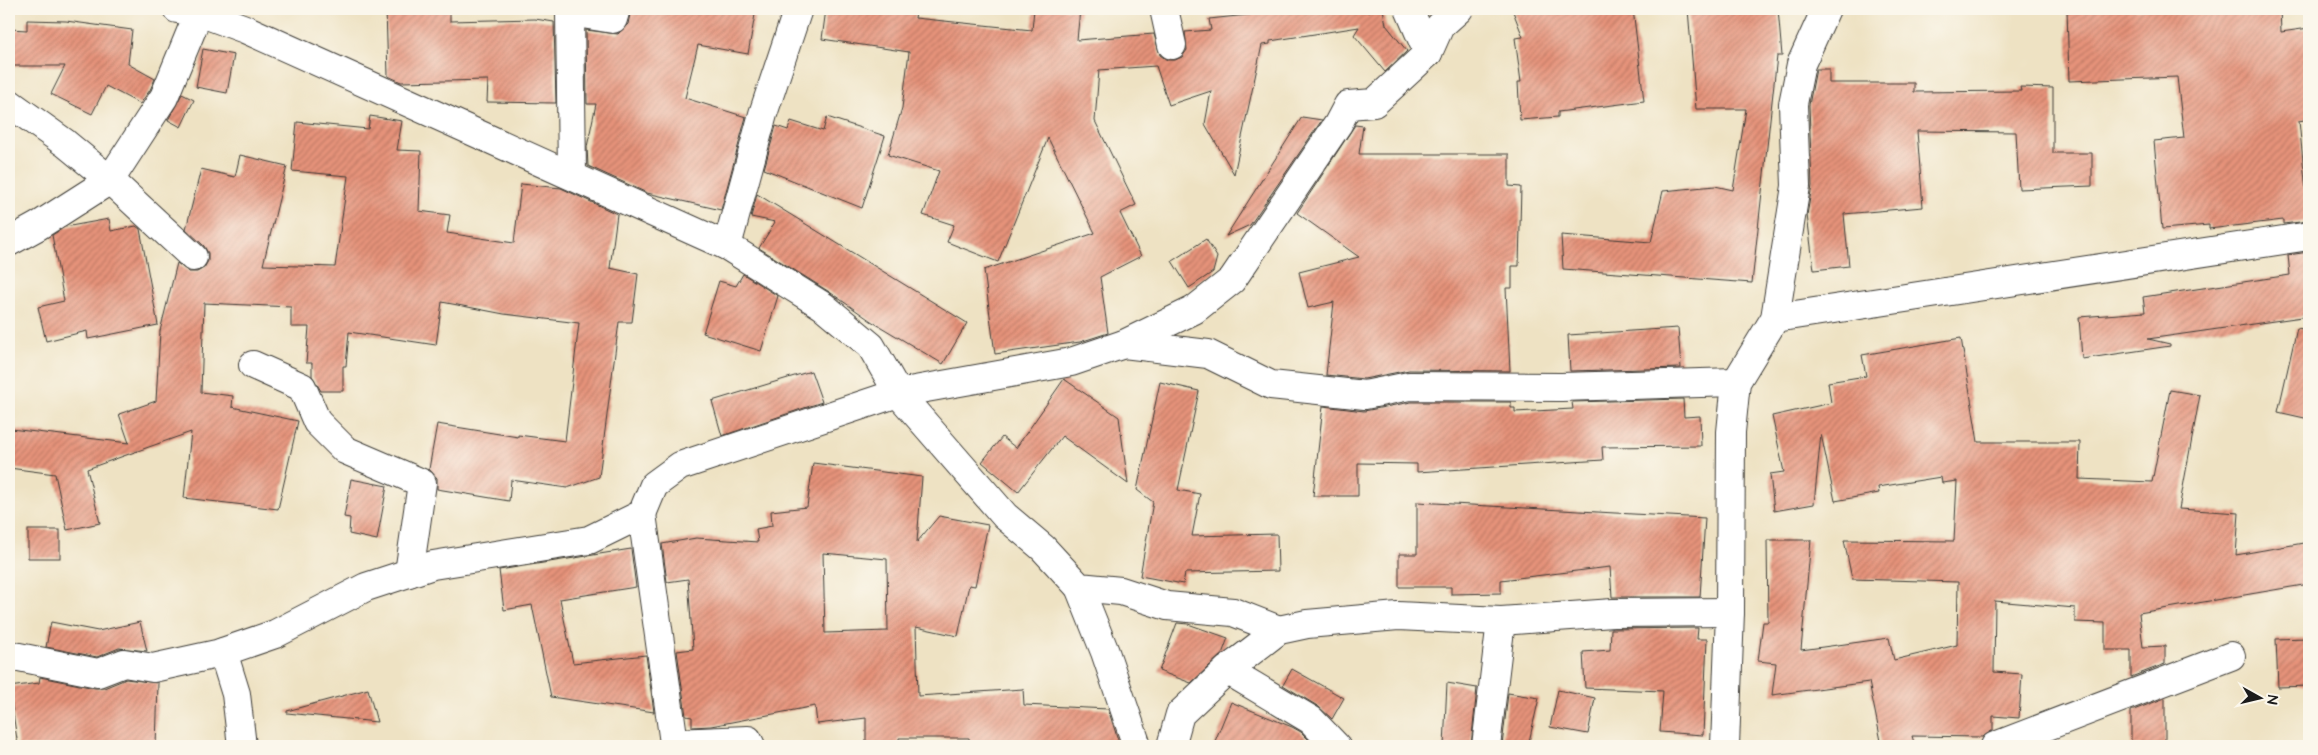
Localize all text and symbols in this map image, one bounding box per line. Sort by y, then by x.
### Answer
north arrow [2236,672,2286,722]
text: N [2261,694,2282,706]

